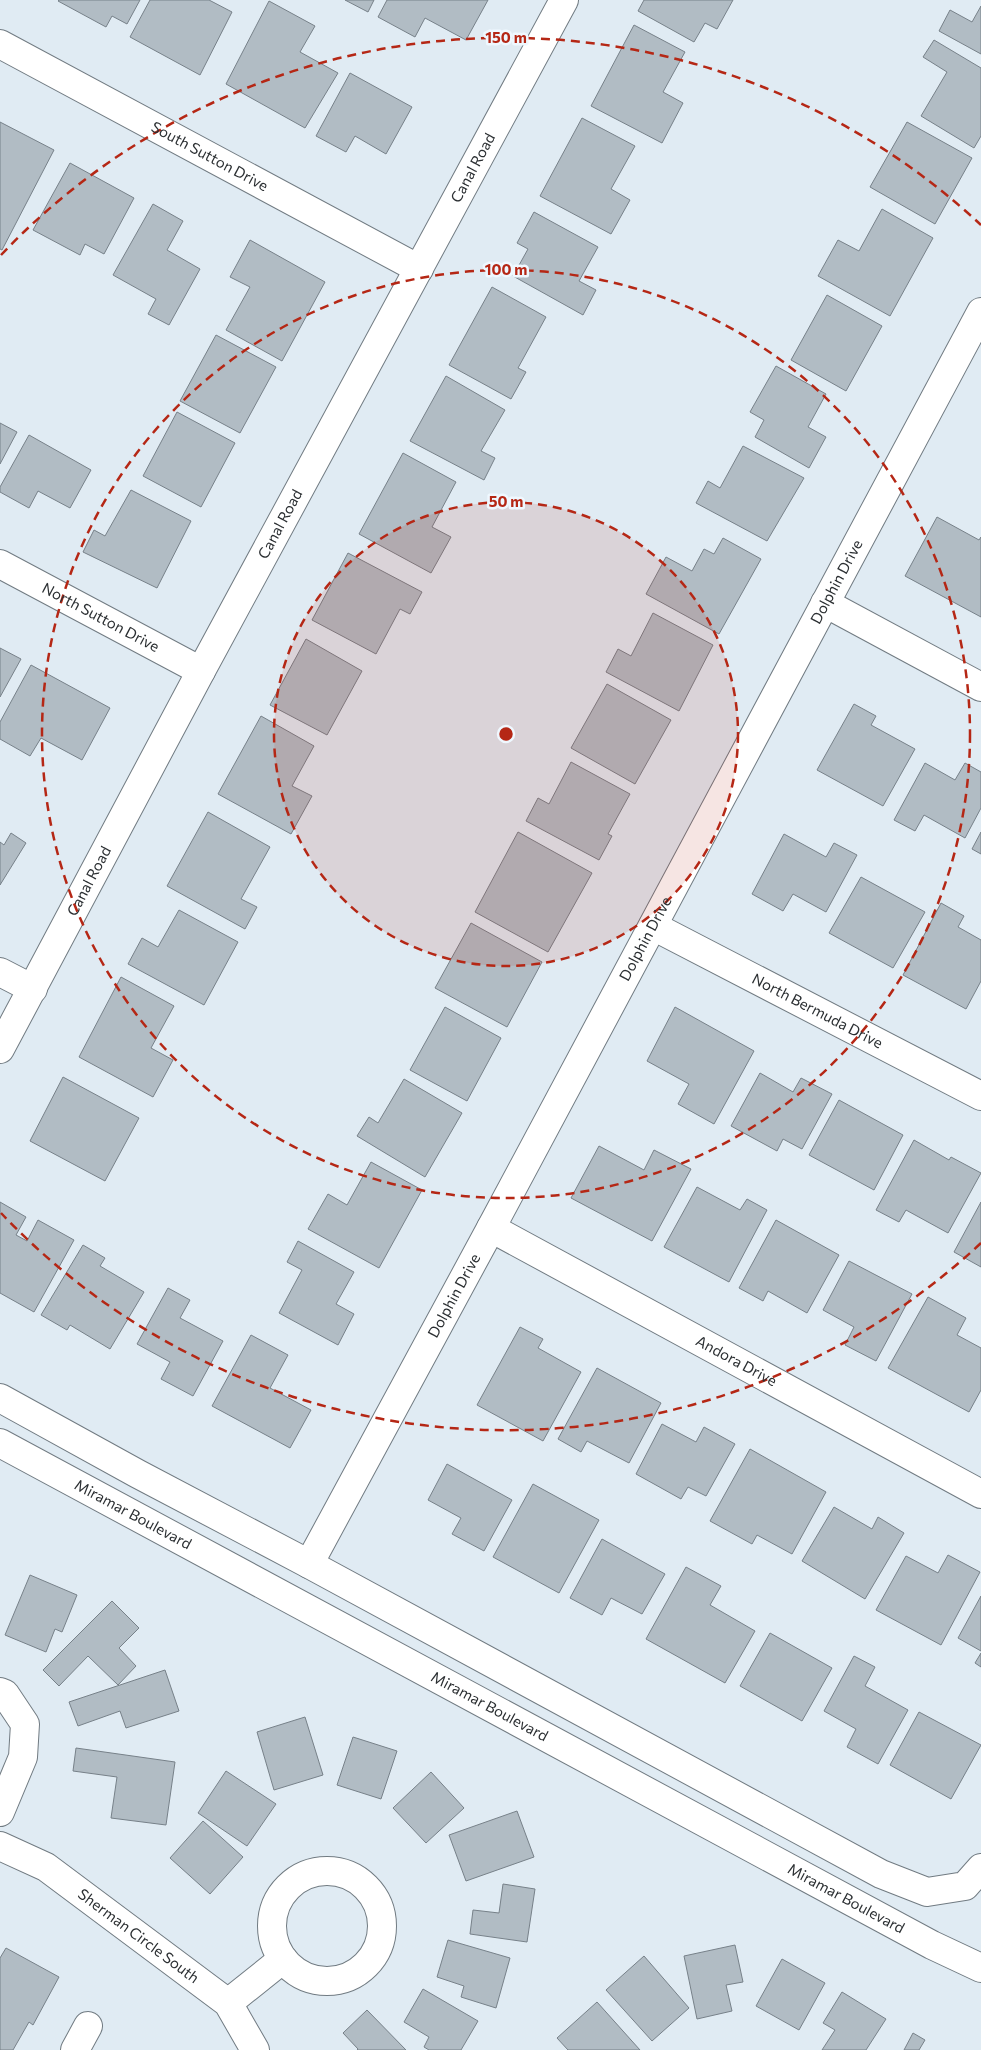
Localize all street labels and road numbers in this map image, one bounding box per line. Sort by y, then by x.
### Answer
street label: South Sutton Drive [149,117,272,194]
street label: Canal Road [446,130,498,205]
street label: Canal Road [253,486,306,562]
street label: Dolphin Drive [806,536,866,627]
street label: North Sutton Drive [39,578,163,655]
street label: Canal Road [62,843,114,919]
street label: Dolphin Drive [615,893,675,984]
street label: North Bermuda Drive [749,969,886,1052]
street label: Dolphin Drive [423,1250,483,1340]
street label: Andora Drive [693,1331,780,1390]
street label: Miramar Boulevard [72,1475,195,1553]
street label: Miramar Boulevard [428,1667,552,1745]
street label: Miramar Boulevard [785,1859,908,1937]
street label: Sherman Circle South [75,1884,203,1986]

